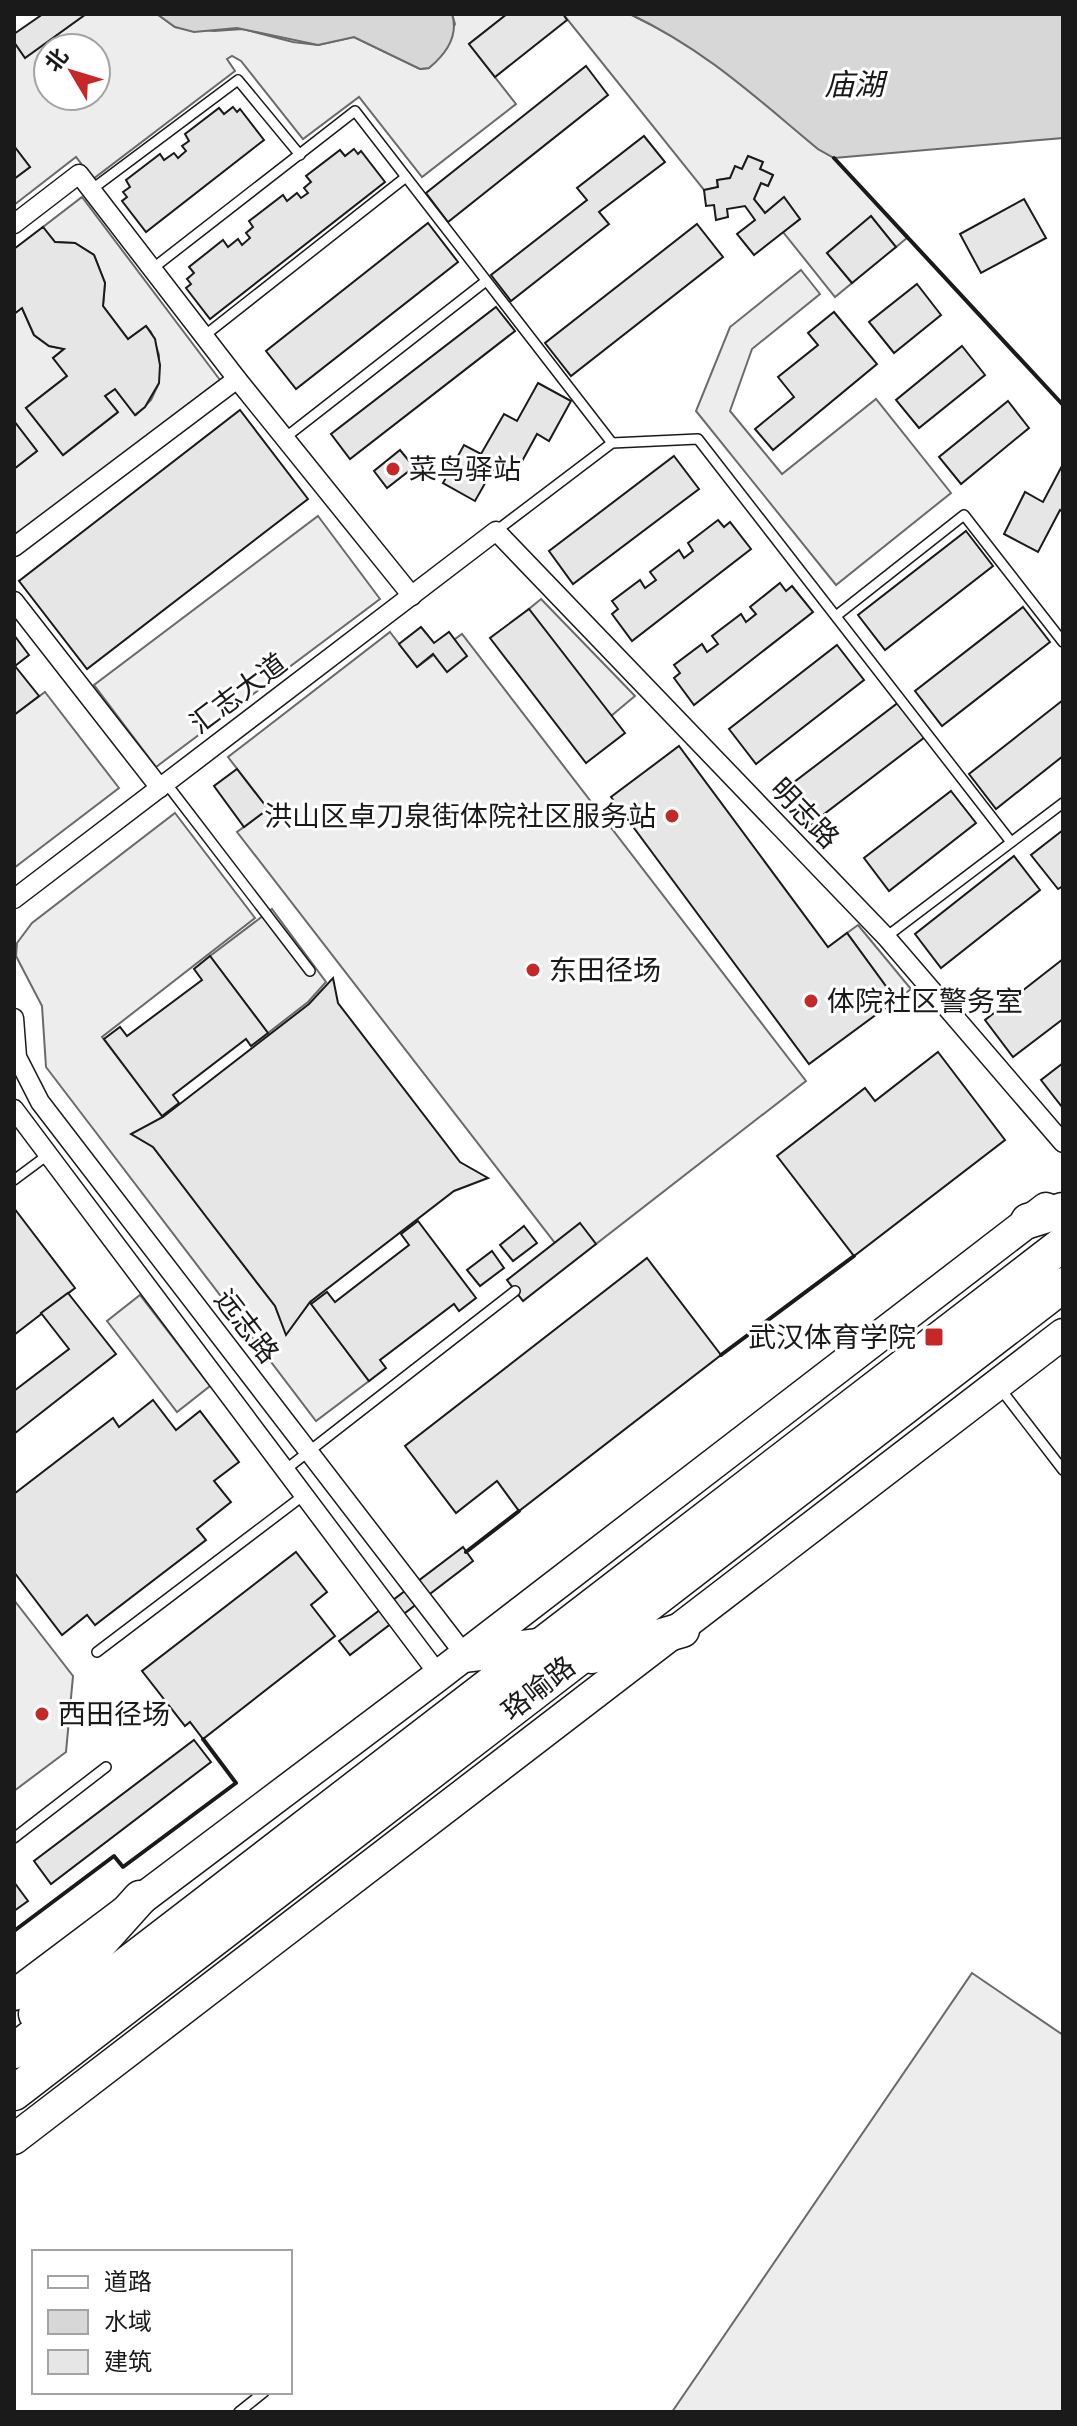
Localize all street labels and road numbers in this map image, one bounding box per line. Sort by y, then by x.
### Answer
street label: 汇志大道 [182,644,294,741]
street label: 明志路 [763,770,848,856]
street label: 远志路 [207,1281,288,1370]
street label: 珞喻路 [493,1647,582,1728]

